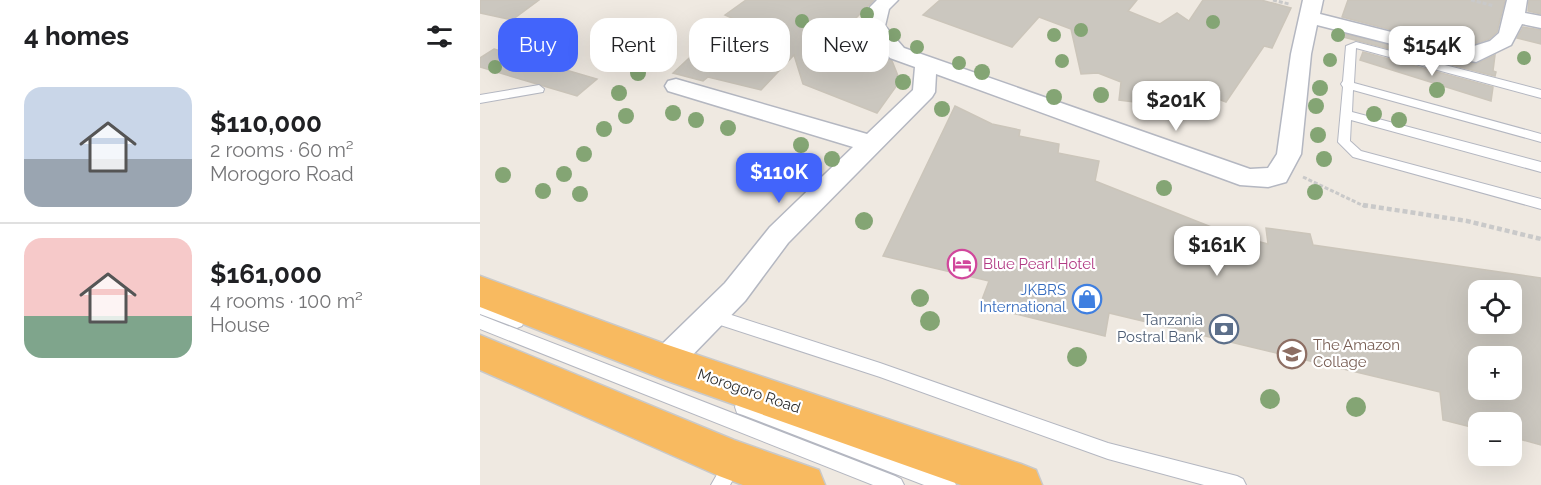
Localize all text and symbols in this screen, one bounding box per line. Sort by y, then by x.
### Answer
chip: Buy [498,18,578,72]
chip: Rent [590,18,677,72]
chip: Filters [689,18,790,72]
chip: New [802,18,889,72]
icon: filters [423,20,456,53]
text: 4 homes [24,21,129,51]
pin: $154K [1390,26,1474,77]
text: $154K [1403,33,1461,57]
pin: $201K [1134,81,1218,132]
text: $201K [1146,88,1206,112]
text: $110,000 [210,108,322,138]
icon: home [72,111,144,183]
text: 2 rooms · 60 m² [210,138,354,162]
pin: $110K [737,153,821,204]
text: $110K [750,160,808,184]
text: Morogoro Road [210,162,354,186]
pin: $161K [1175,226,1259,277]
text: $161K [1188,233,1246,257]
hotel icon: Blue Pearl Hotel [946,248,978,280]
place label: Blue Pearl Hotel [983,255,1096,273]
text: $161,000 [210,259,322,289]
icon: home [72,262,144,334]
map controls [1468,280,1522,466]
button: locate [1468,280,1522,334]
place label: JKBRS International [980,281,1067,316]
shop icon: JKBRS International [1071,283,1103,315]
text: 4 rooms · 100 m² [210,289,363,313]
place label: Tanzania Postral Bank [1117,311,1203,346]
text: House [210,313,270,337]
bank icon: Tanzania Postral Bank [1208,313,1240,345]
place label: The Amazon Collage [1313,336,1400,371]
school or university icon: The Amazon Collage [1276,338,1308,370]
button: + [1468,346,1522,400]
street label: Morogoro Road [695,365,803,417]
button: − [1468,412,1522,466]

